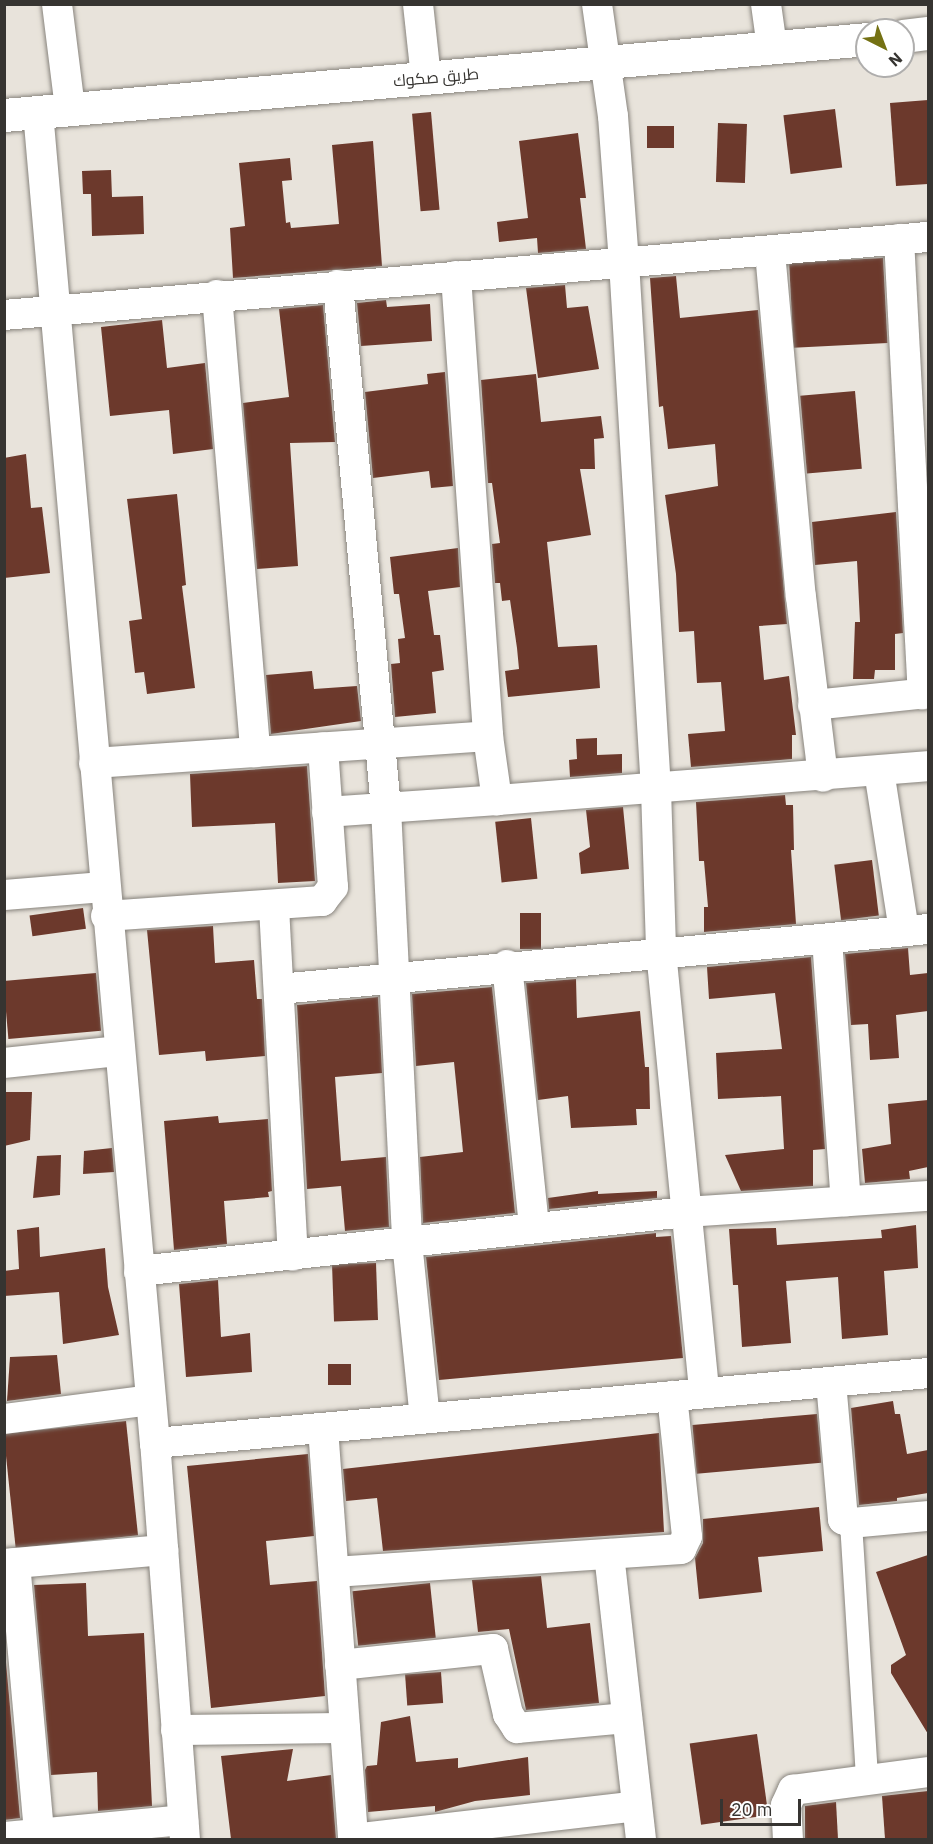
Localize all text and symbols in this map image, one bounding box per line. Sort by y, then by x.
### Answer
north arrow [855,18,915,78]
text: N [885,49,907,71]
street label: طريق صكوك [392,64,480,90]
scale bar [723,1787,804,1825]
text: 20 m [731,1798,773,1821]

